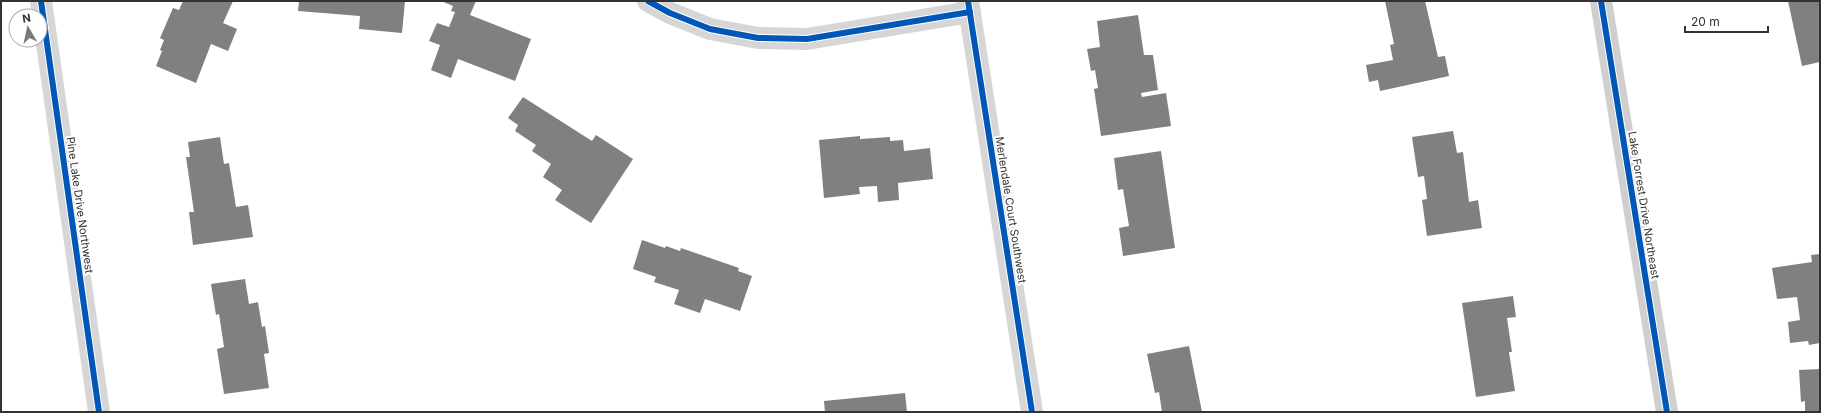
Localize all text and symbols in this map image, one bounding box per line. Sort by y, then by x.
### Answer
north arrow [8,8,48,48]
scale bar [1685,8,1768,34]
text: N [21,11,32,26]
text: 20 m [1691,14,1720,29]
street label: Lake Forrest Drive Northeast [1625,130,1663,280]
street label: Pine Lake Drive Northwest [63,136,97,275]
street label: Merlendale Court Southwest [992,136,1030,285]

